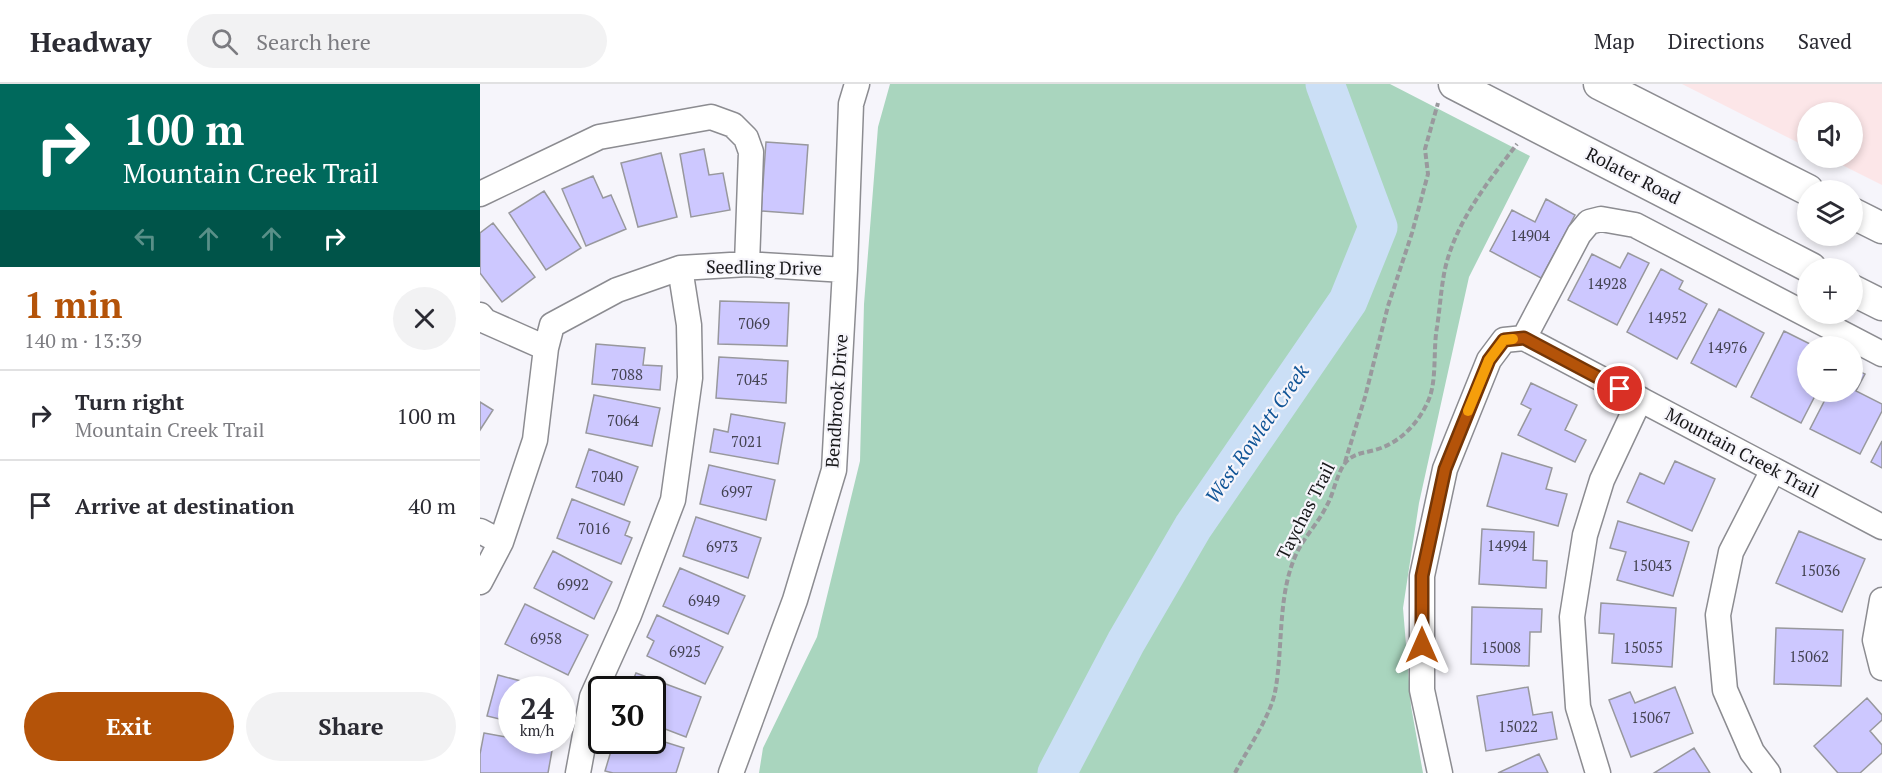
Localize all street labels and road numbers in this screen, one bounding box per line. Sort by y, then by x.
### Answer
street label: Rolater Road [1582,141,1685,209]
street label: Seedling Drive [706,254,822,280]
street label: Bendbrook Drive [819,333,853,469]
street label: Mountain Creek Trail [1662,401,1823,503]
street label: Taychas Trail [1270,458,1340,563]

